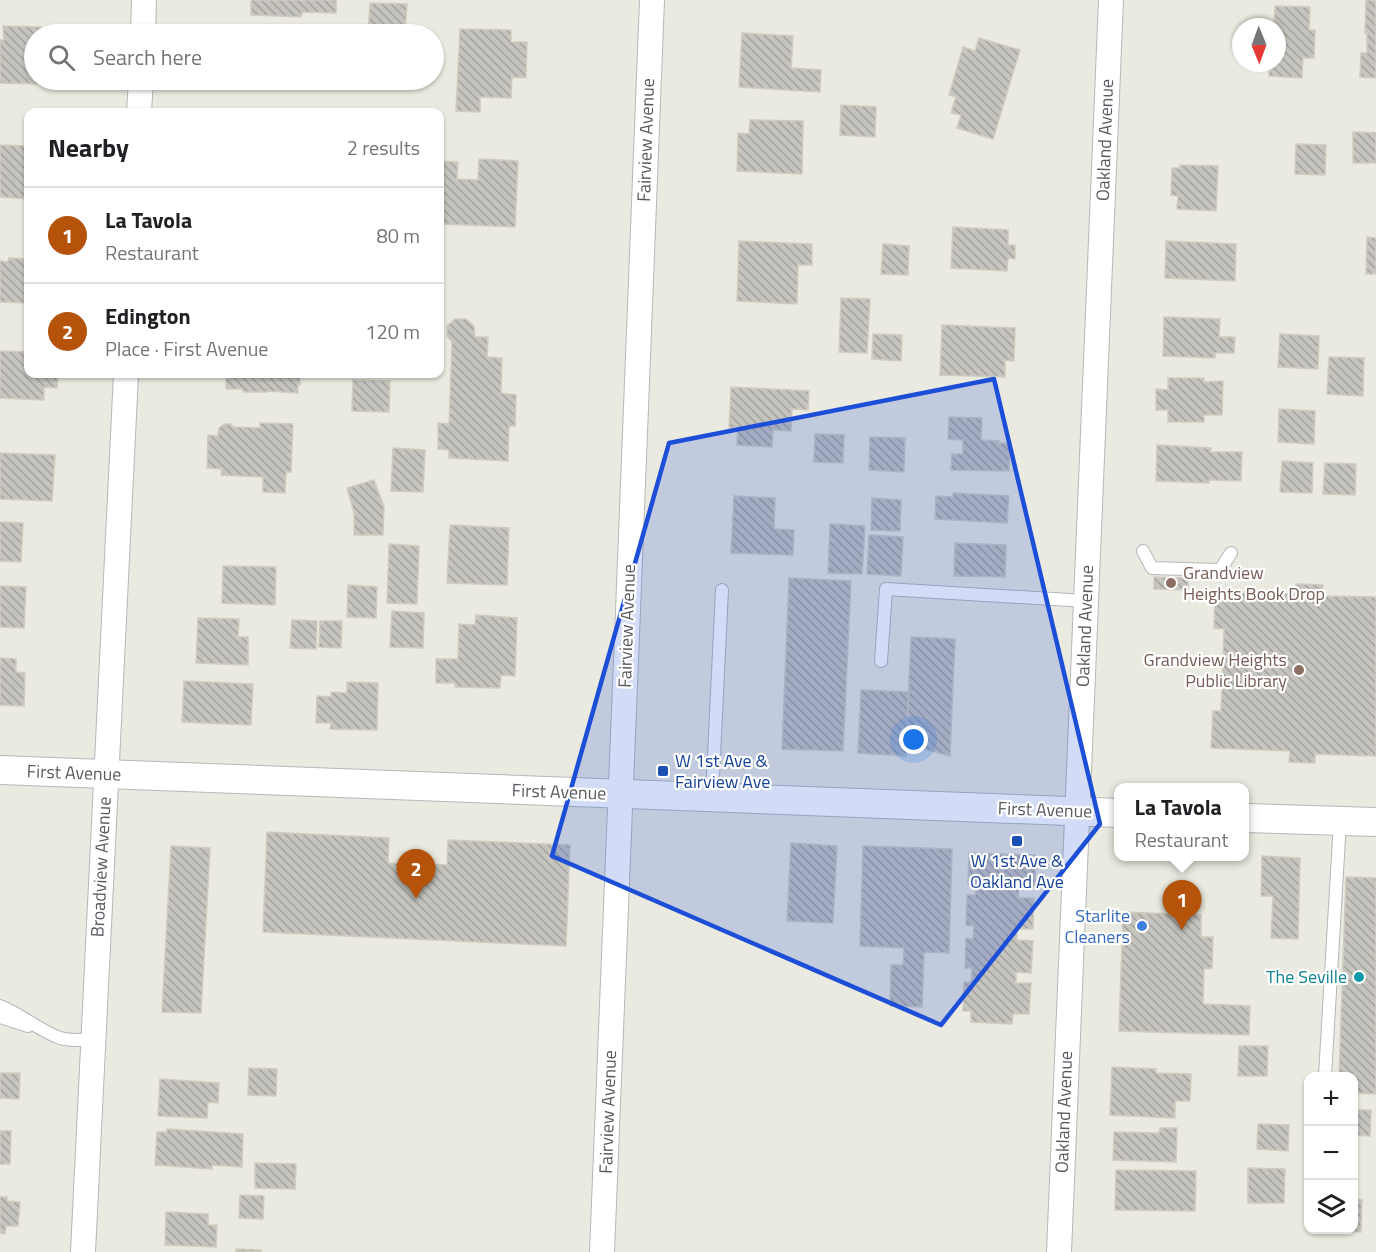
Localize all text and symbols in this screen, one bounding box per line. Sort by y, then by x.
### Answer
north arrow [1232,18,1286,72]
search box [24,24,444,90]
text: Search here [93,40,202,74]
icon: search [45,41,78,74]
street label: Fairview Avenue [630,78,661,202]
street label: Oakland Avenue [1089,78,1120,201]
text: Nearby [48,128,129,167]
text: 2 results [347,132,420,163]
text: La Tavola [105,203,192,237]
text: 1 [62,220,73,251]
text: 80 m [376,220,420,251]
text: Restaurant [105,237,199,268]
text: Edington [105,299,191,333]
text: 2 [62,316,73,347]
text: 120 m [365,316,420,347]
text: Place · First Avenue [105,333,268,364]
place label: Grandview Heights Book Drop [1183,559,1325,607]
street label: Fairview Avenue [611,564,642,688]
street label: Oakland Avenue [1069,564,1100,687]
marker: Grandview Heights Book Drop [1164,576,1178,590]
place label: Grandview Heights Public Library [1144,646,1287,694]
marker: Grandview Heights Public Library [1292,663,1306,677]
your location [899,725,928,754]
place label: W 1st Ave & Fairview Ave [675,747,770,795]
street label: First Avenue [26,757,122,788]
marker: W 1st Ave & Fairview Ave [656,764,670,778]
street label: First Avenue [511,776,607,807]
popup [1114,783,1249,861]
text: La Tavola [1135,790,1222,824]
street label: First Avenue [997,794,1093,825]
street label: Broadview Avenue [83,796,118,938]
text: Restaurant [1135,824,1228,855]
marker: W 1st Ave & Oakland Ave [1010,834,1024,848]
place label: W 1st Ave & Oakland Ave [970,847,1064,895]
pin: 2 [396,850,436,899]
pin: 1 [1162,880,1202,930]
place label: Starlite Cleaners [1065,902,1130,950]
marker: Starlite Cleaners [1135,919,1149,933]
place label: The Seville [1266,963,1347,990]
marker: The Seville [1352,970,1366,984]
street label: Fairview Avenue [592,1050,623,1174]
street label: Oakland Avenue [1048,1050,1079,1173]
map controls [1304,1072,1358,1234]
button: + [1304,1072,1358,1126]
button: − [1304,1126,1358,1180]
button: layers [1304,1180,1358,1234]

